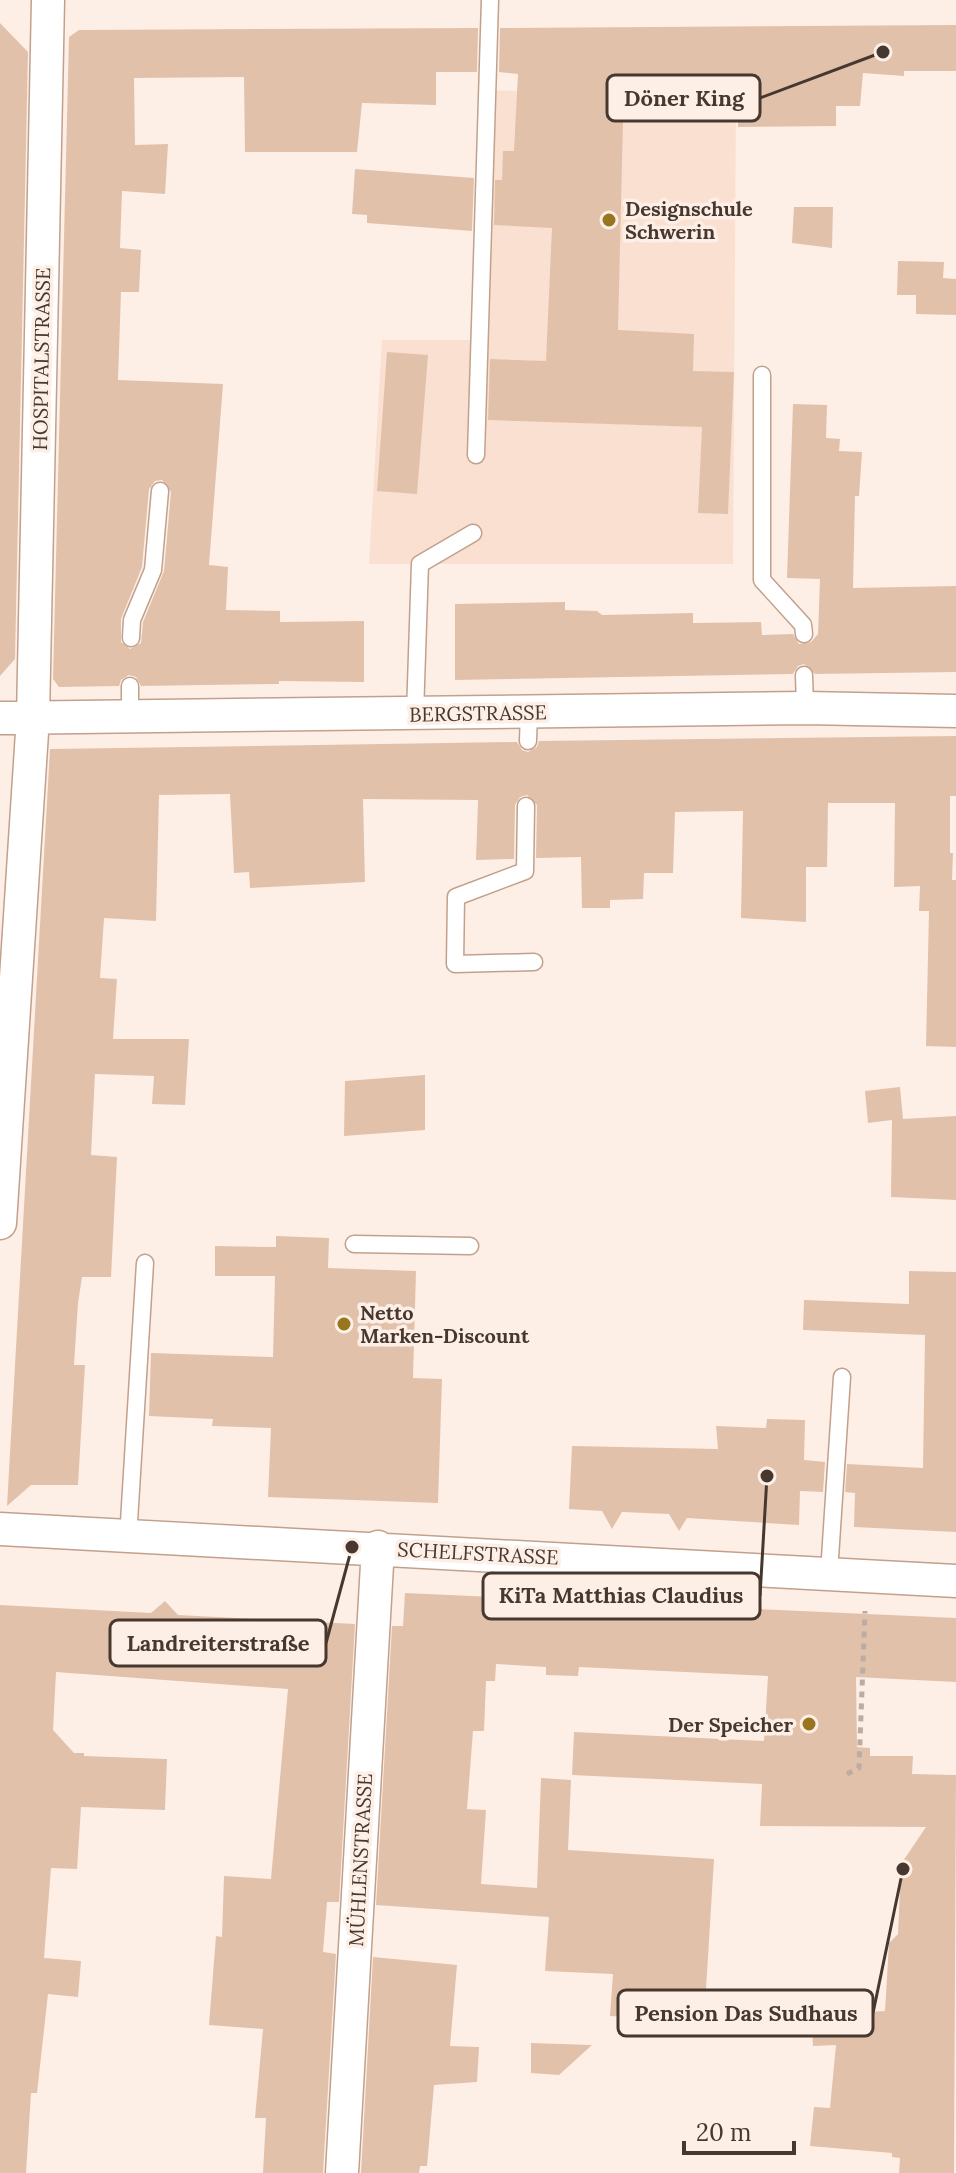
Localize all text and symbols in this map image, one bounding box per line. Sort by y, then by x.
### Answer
callout: Döner King [607,75,760,121]
text: Döner King [624,84,745,112]
place label: Designschule Schwerin [625,196,753,244]
marker: Designschule Schwerin [600,211,618,229]
street label: HOSPITALSTRASSE [27,267,55,451]
street label: BERGSTRASSE [409,699,547,727]
place label: Netto Marken-Discount [360,1300,530,1348]
marker: Netto Marken-Discount [335,1315,353,1333]
street label: SCHELFSTRASSE [397,1536,559,1570]
callout: KiTa Matthias Claudius [483,1573,760,1619]
text: KiTa Matthias Claudius [499,1581,743,1609]
callout: Landreiterstraße [110,1620,326,1666]
text: Landreiterstraße [126,1629,310,1657]
place label: Der Speicher [668,1712,793,1737]
marker: Der Speicher [800,1715,818,1733]
street label: MÜHLENSTRASSE [343,1773,377,1947]
callout: Pension Das Sudhaus [618,1990,873,2036]
text: Pension Das Sudhaus [634,1999,858,2027]
scale bar [684,2105,794,2155]
text: 20 m [696,2117,752,2148]

